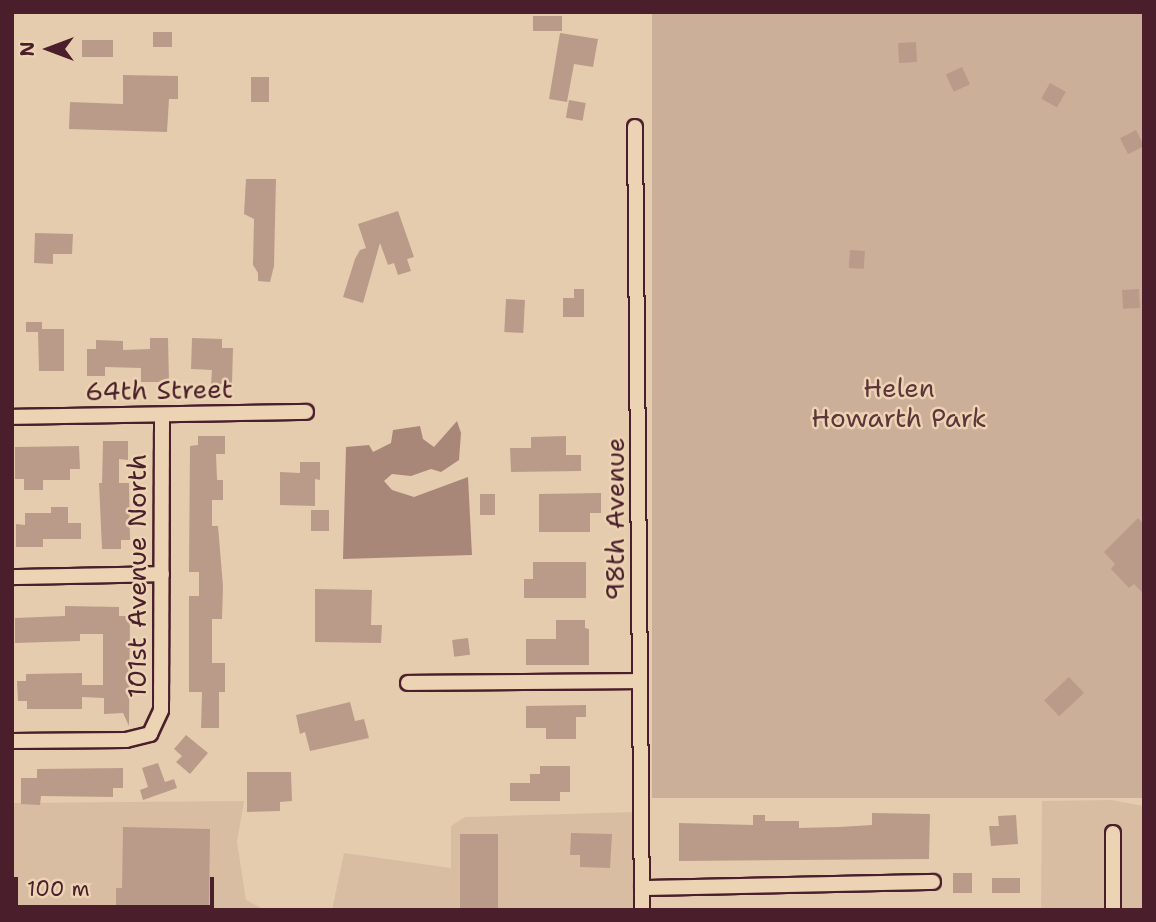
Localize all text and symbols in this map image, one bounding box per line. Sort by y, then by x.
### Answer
north arrow [14,14,84,84]
text: N [15,41,40,57]
park label: Helen Howarth Park [811,372,987,434]
street label: 64th Street [85,373,233,407]
street label: 98th Avenue [599,437,631,601]
street label: 101st Avenue North [121,454,153,698]
scale bar [18,862,217,906]
text: 100 m [27,875,90,903]

